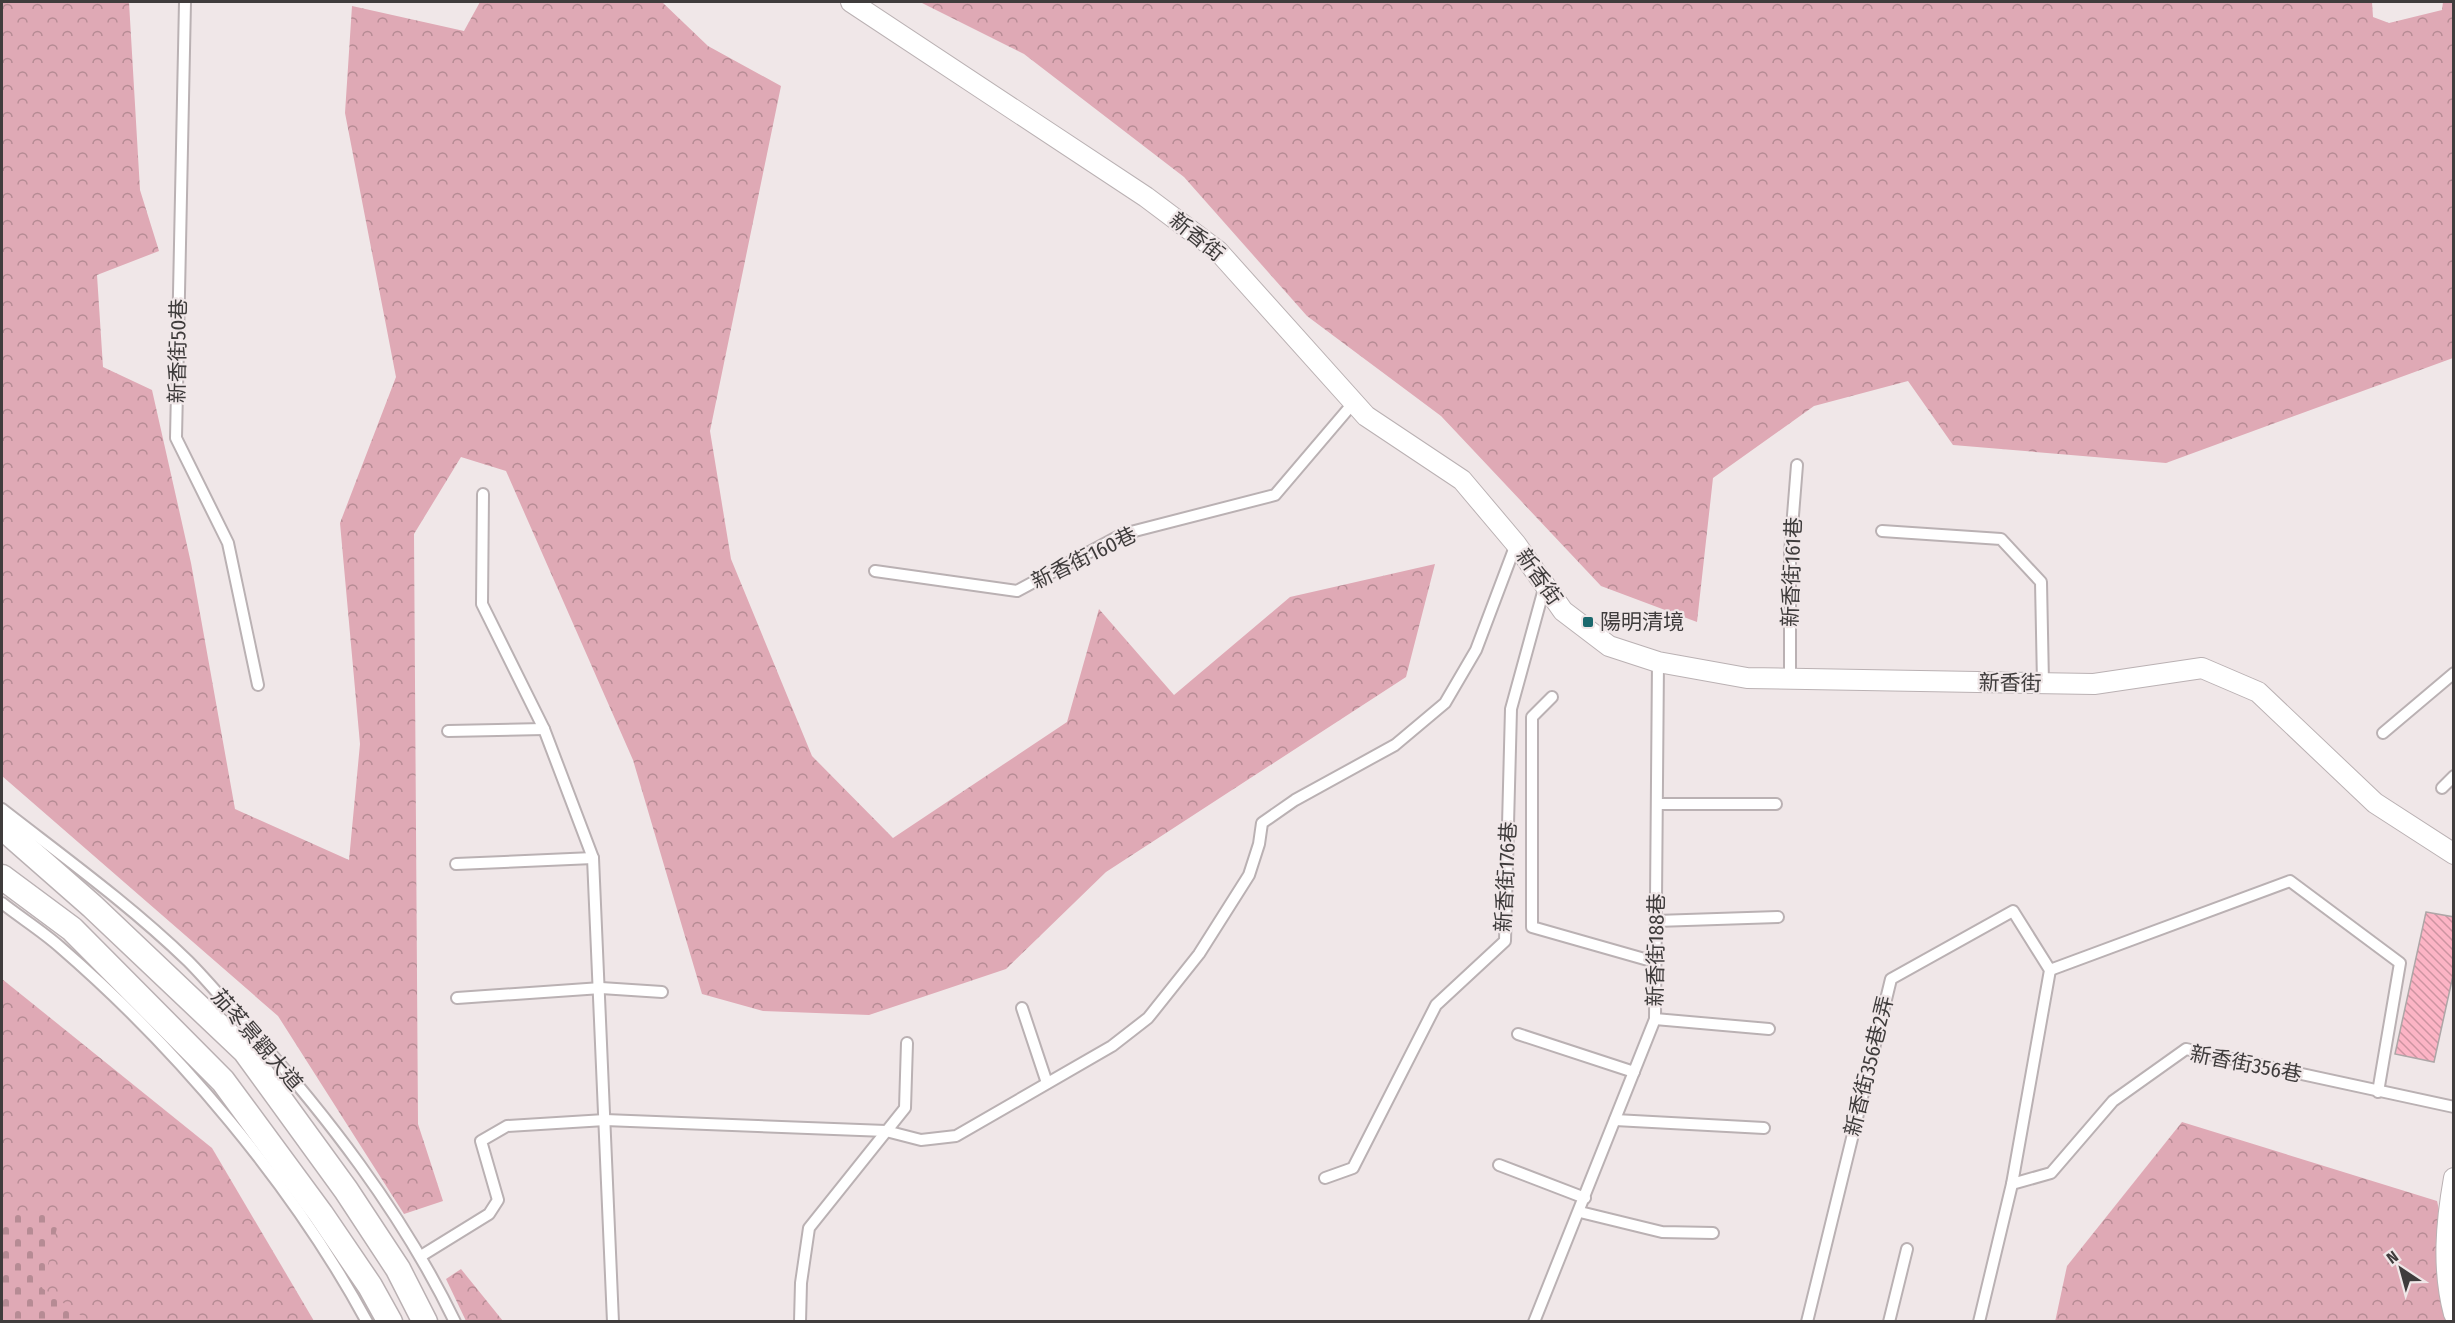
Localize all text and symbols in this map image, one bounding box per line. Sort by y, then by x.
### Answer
street label: 新香街 [1164,207,1230,267]
street label: 新香街50巷 [164,298,192,404]
street label: 新香街161巷 [1777,517,1807,627]
street label: 新香街160巷 [1027,521,1141,595]
street label: 新香街 [1510,544,1568,610]
place label: 陽明清境 [1600,609,1684,635]
marker: 陽明清境 [1581,615,1595,629]
street label: 新香街 [1978,669,2042,697]
street label: 新香街176巷 [1490,821,1522,933]
street label: 新香街188巷 [1642,893,1670,1007]
street label: 茄苳景觀大道 [206,984,308,1096]
street label: 新香街356巷2弄 [1839,993,1899,1139]
street label: 新香街356巷 [2188,1040,2304,1088]
north arrow [2371,1239,2431,1299]
text: N [2383,1247,2402,1268]

